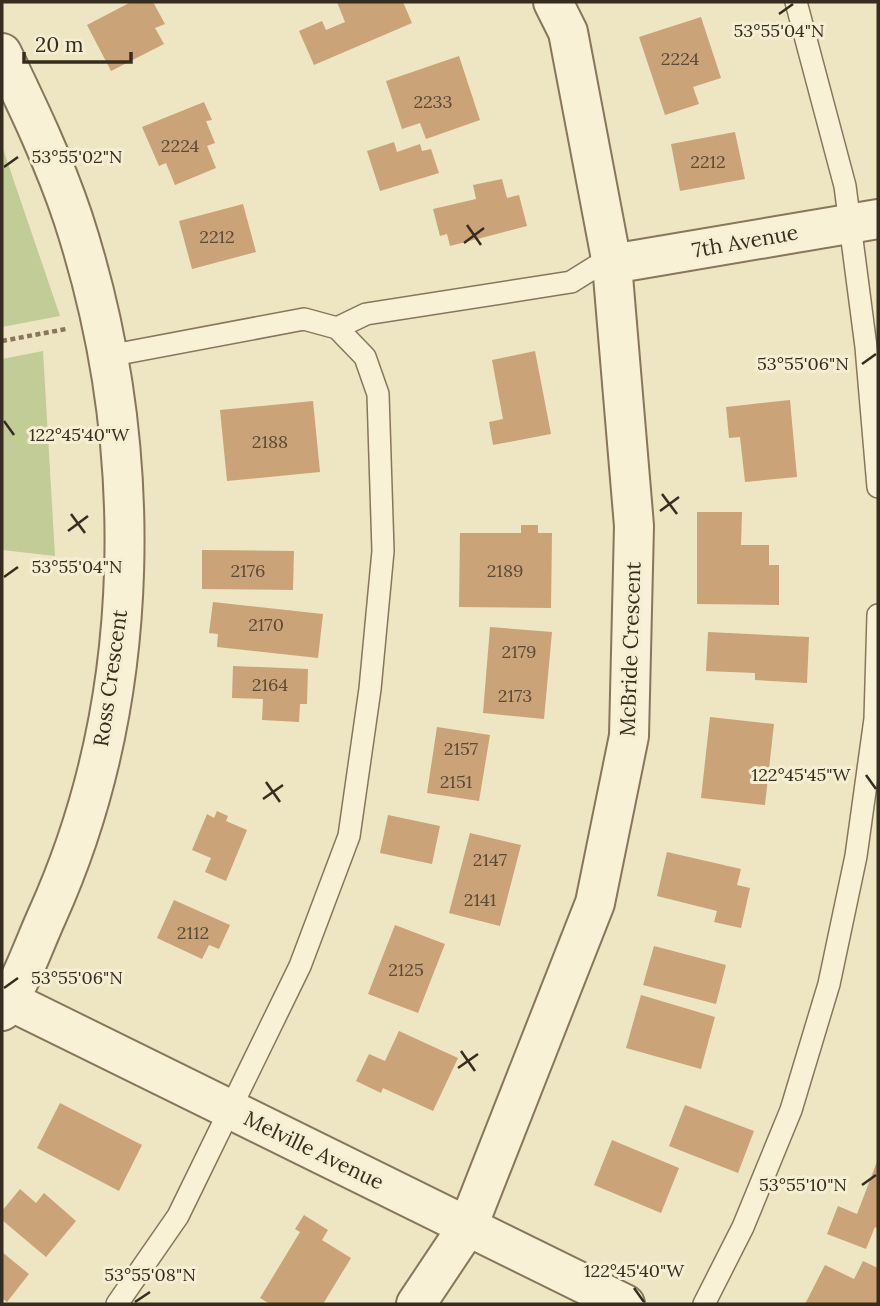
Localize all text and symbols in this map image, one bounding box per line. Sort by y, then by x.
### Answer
text: 53°55'04"N [733,19,825,42]
scale bar [24,21,131,65]
text: 20 m [35,31,84,58]
house number: 2224 [661,47,699,70]
house number: 2233 [413,90,453,113]
house number: 2224 [161,134,199,157]
text: 53°55'02"N [31,145,123,168]
house number: 2212 [690,150,726,173]
street label: 7th Avenue [690,218,800,264]
house number: 2212 [199,225,235,248]
text: 53°55'06"N [757,352,849,375]
text: 122°45'40"W [29,423,130,446]
house number: 2188 [252,430,288,453]
text: 53°55'04"N [31,555,123,578]
house number: 2176 [231,559,265,582]
house number: 2189 [487,559,523,582]
street label: McBride Crescent [613,560,647,737]
street label: Ross Crescent [87,607,133,748]
house number: 2170 [248,613,284,636]
house number: 2179 [502,640,536,663]
house number: 2164 [252,673,288,696]
house number: 2173 [498,684,532,707]
house number: 2157 [444,737,478,760]
text: 122°45'45"W [752,763,851,786]
house number: 2151 [440,770,472,793]
house number: 2147 [473,848,507,871]
house number: 2141 [464,888,496,911]
house number: 2112 [177,921,209,944]
house number: 2125 [388,958,424,981]
text: 53°55'06"N [31,966,123,989]
street label: Melville Avenue [240,1104,388,1196]
text: 53°55'10"N [759,1173,847,1196]
text: 122°45'40"W [584,1259,685,1282]
text: 53°55'08"N [104,1263,196,1286]

